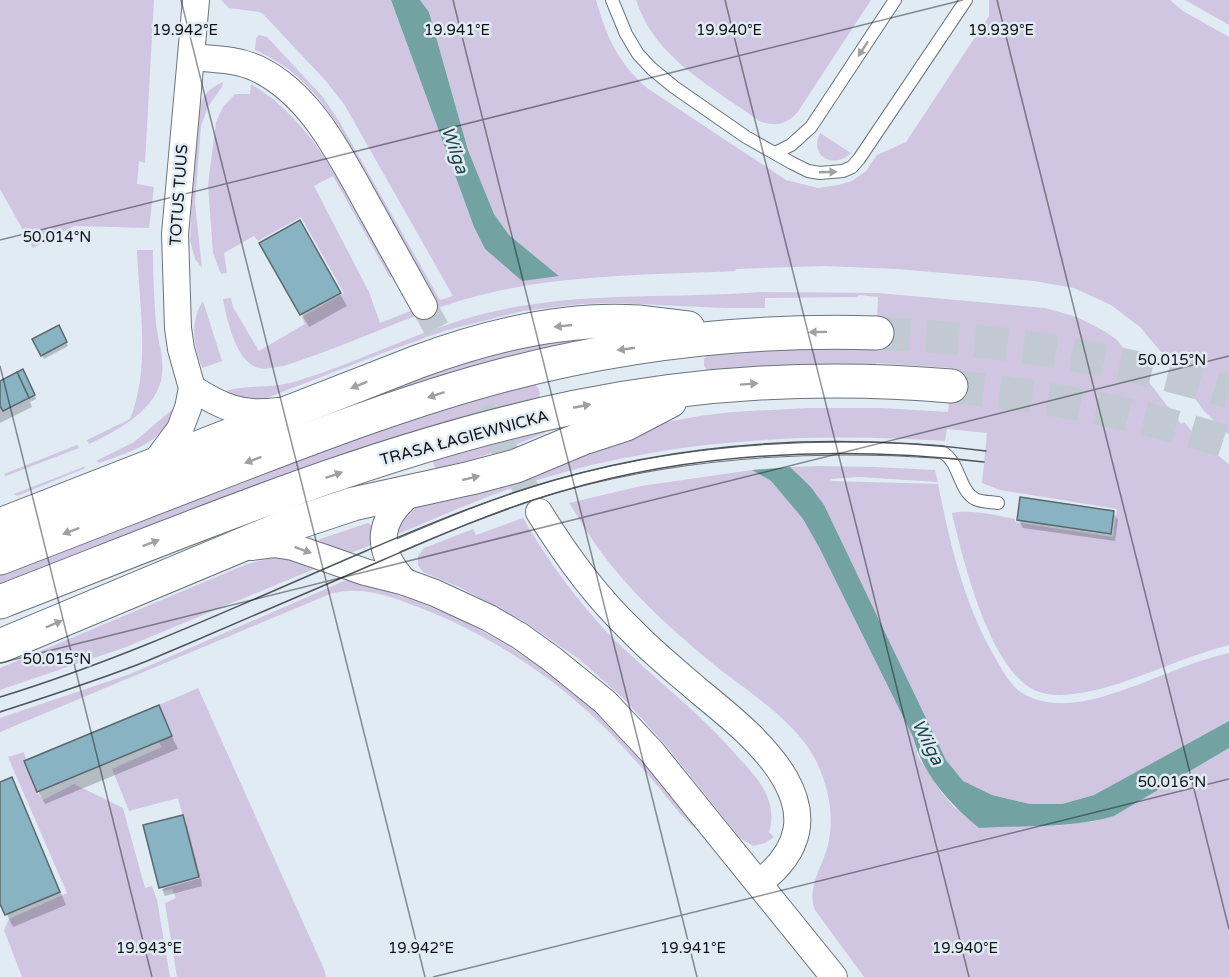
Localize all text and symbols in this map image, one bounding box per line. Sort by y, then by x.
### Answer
text: 19.942°E [152,21,218,39]
text: 19.941°E [424,21,490,39]
text: 19.940°E [696,21,762,39]
text: 19.939°E [968,21,1034,39]
one-way arrow [857,41,868,57]
water label: Wilga [437,124,474,177]
street label: TOTUS TUUS [165,144,193,246]
one-way arrow [819,168,838,177]
text: 50.014°N [23,228,91,246]
one-way arrow [553,321,572,331]
one-way arrow [809,327,828,337]
one-way arrow [616,345,635,354]
text: 50.015°N [1138,351,1206,369]
one-way arrow [739,380,758,389]
one-way arrow [350,381,368,390]
one-way arrow [427,391,445,400]
one-way arrow [573,401,592,410]
street label: TRASA ŁAGIEWNICKA [378,406,551,470]
one-way arrow [243,456,261,466]
one-way arrow [325,470,343,480]
one-way arrow [462,473,481,483]
one-way arrow [61,526,79,536]
one-way arrow [142,538,160,548]
one-way arrow [294,546,312,556]
one-way arrow [45,619,63,628]
text: 50.015°N [23,650,91,668]
water label: Wilga [907,715,949,769]
text: 50.016°N [1138,773,1206,791]
text: 19.943°E [116,939,182,957]
text: 19.942°E [388,939,454,957]
text: 19.941°E [660,939,726,957]
text: 19.940°E [932,939,998,957]

